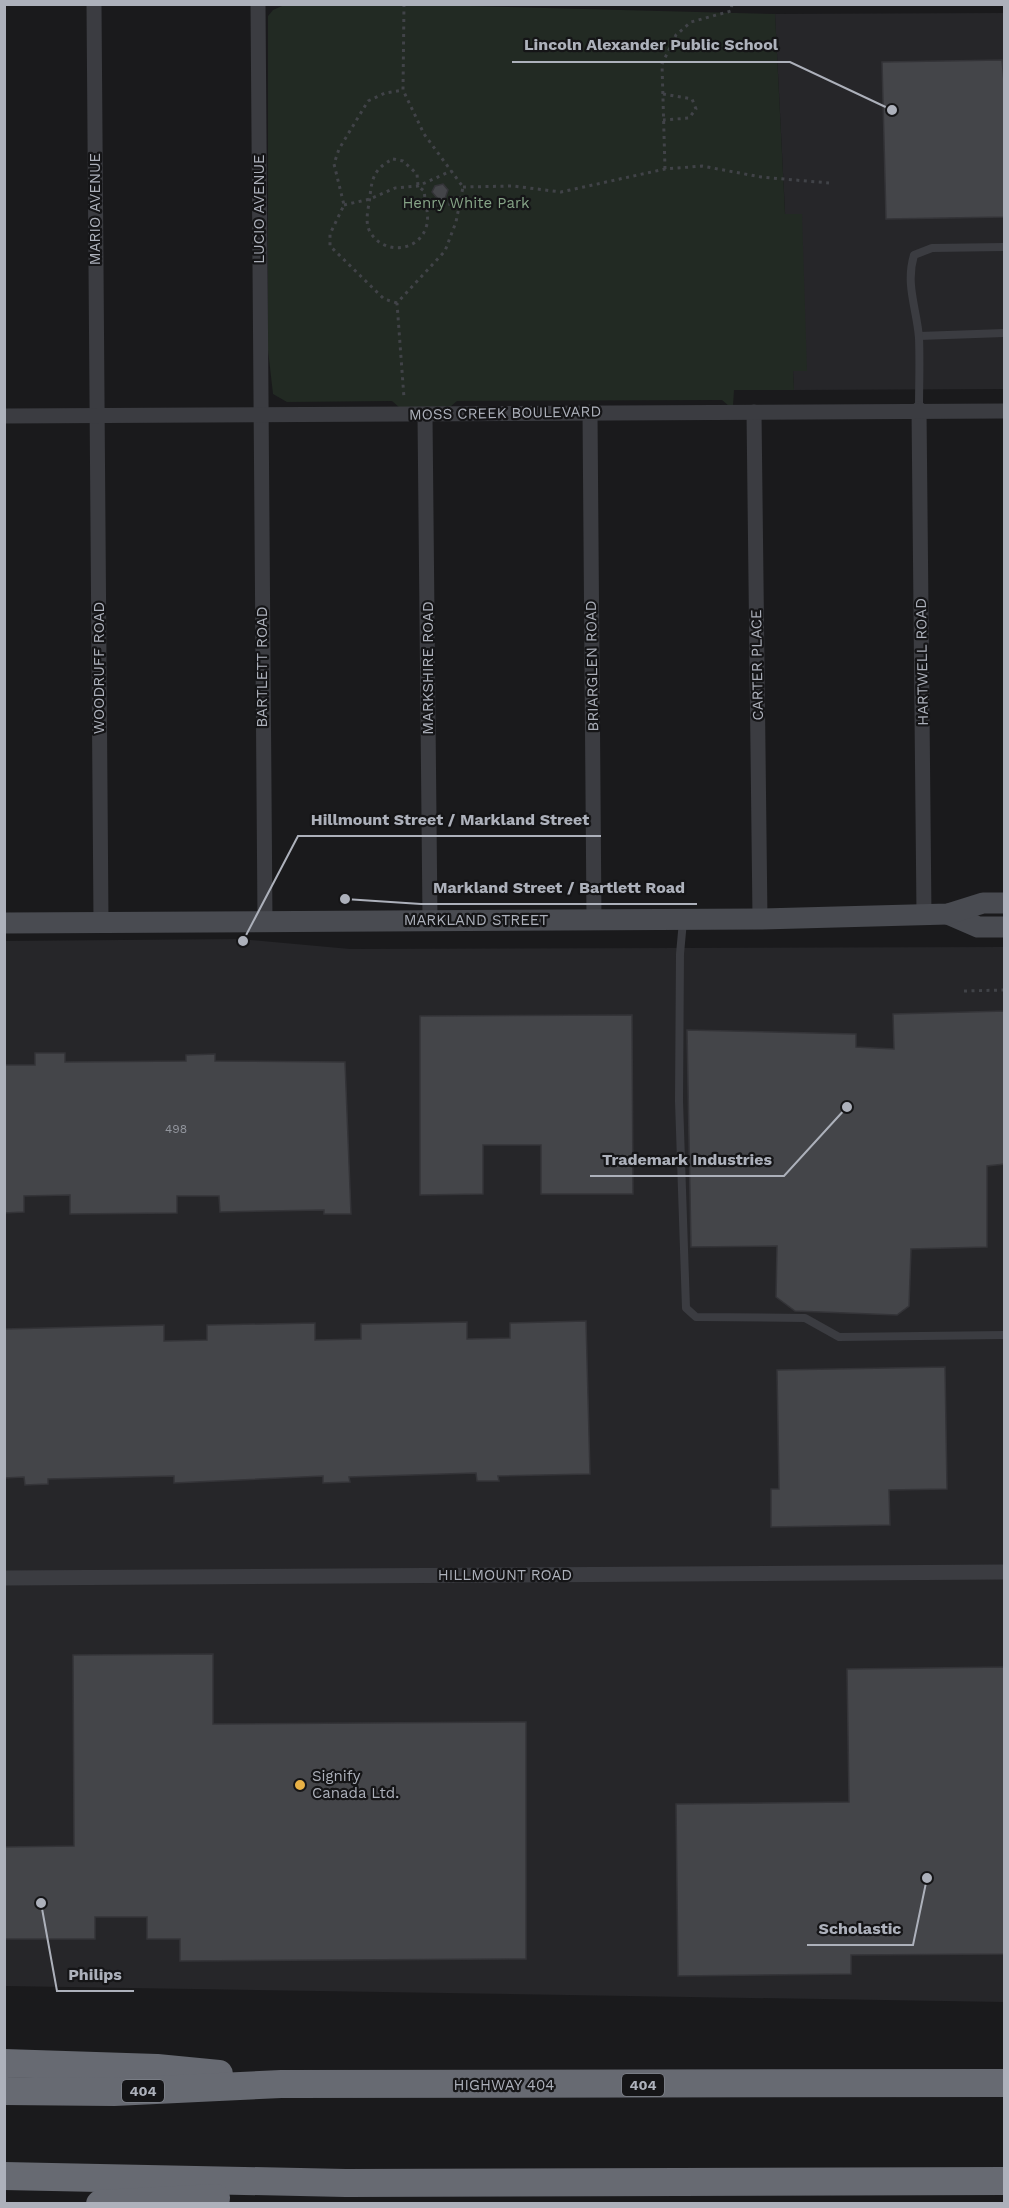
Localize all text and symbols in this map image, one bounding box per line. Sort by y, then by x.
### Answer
callout: Lincoln Alexander Public School [512,28,790,62]
text: Lincoln Alexander Public School [524,35,779,54]
street label: MARIO AVENUE [86,153,104,265]
street label: LUCIO AVENUE [250,154,268,264]
park label: Henry White Park [402,194,530,212]
street label: MOSS CREEK BOULEVARD [409,402,601,424]
street label: HARTWELL ROAD [912,598,932,726]
street label: BRIARGLEN ROAD [582,600,602,732]
street label: MARKSHIRE ROAD [419,601,437,735]
street label: WOODRUFF ROAD [90,602,108,734]
street label: BARTLETT ROAD [253,606,271,728]
street label: CARTER PLACE [747,609,767,721]
callout: Hillmount Street / Markland Street [298,802,601,836]
text: Hillmount Street / Markland Street [311,810,589,829]
callout: Markland Street / Bartlett Road [421,870,697,904]
text: Markland Street / Bartlett Road [433,878,685,897]
street label: MARKLAND STREET [404,911,548,929]
house number: 498 [165,1122,187,1136]
callout: Trademark Industries [590,1142,784,1176]
text: Trademark Industries [602,1150,772,1169]
street label: HILLMOUNT ROAD [438,1566,572,1584]
place label: Signify Canada Ltd. [312,1767,399,1802]
marker: Signify Canada Ltd. [293,1778,307,1792]
callout: Scholastic [807,1911,913,1945]
text: Scholastic [819,1919,901,1938]
callout: Philips [57,1957,134,1991]
text: Philips [68,1965,122,1984]
road number: 404 [622,2074,664,2096]
street label: HIGHWAY 404 [454,2076,554,2094]
road number: 404 [122,2080,164,2102]

